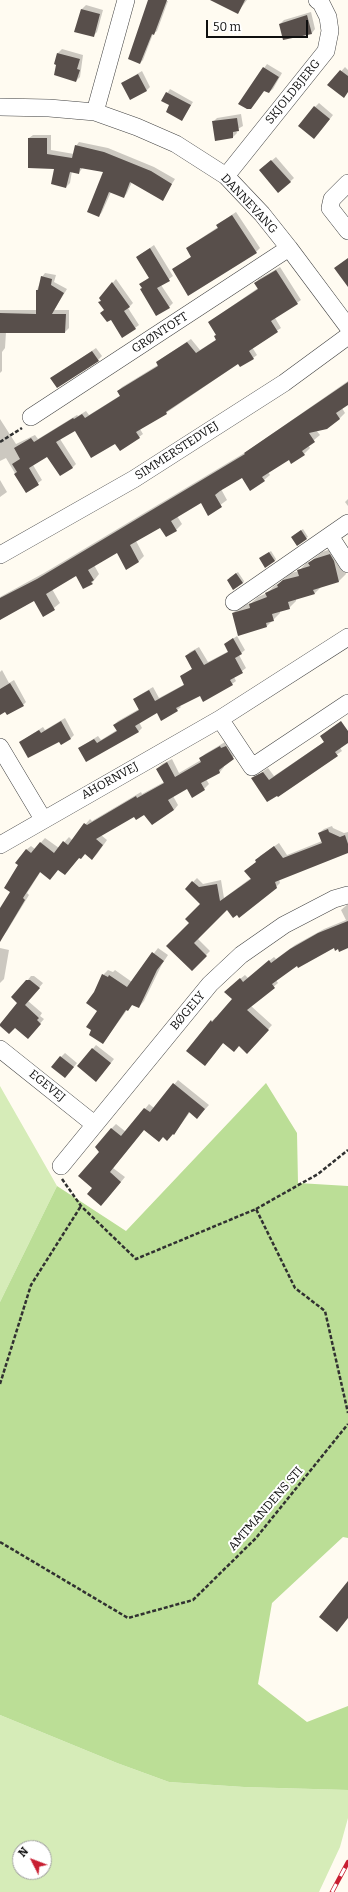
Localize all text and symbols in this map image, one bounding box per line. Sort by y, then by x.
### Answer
scale bar [208,12,310,38]
text: 50 m [213,20,241,34]
street label: SKJOLDBJERG [263,57,323,127]
street label: DANNEVANG [218,171,280,237]
street label: GRØNTOFT [129,309,191,357]
street label: SIMMERSTEDVEJ [133,419,221,483]
street label: AHORNVEJ [79,759,141,803]
street label: BØGELY [168,989,208,1033]
street label: EGEVEJ [26,1067,68,1105]
street label: AMTMANDENS STI [226,1464,306,1554]
north arrow [12,1840,52,1880]
text: N [16,1845,31,1860]

